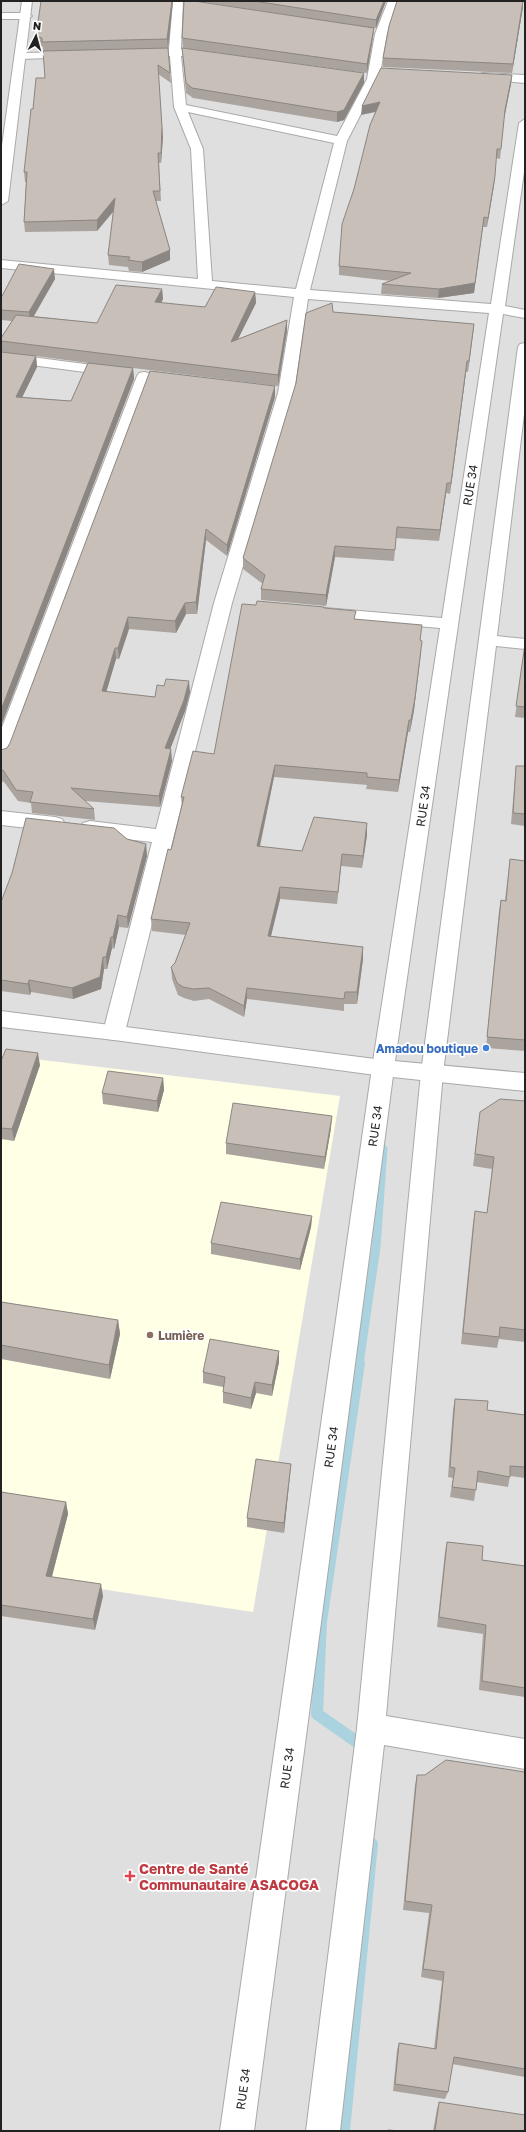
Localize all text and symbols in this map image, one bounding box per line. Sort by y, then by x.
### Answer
north arrow [16,16,56,56]
text: N [32,19,42,32]
street label: RUE 34 [459,463,481,507]
street label: RUE 34 [413,784,433,828]
place label: Amadou boutique [376,1041,478,1056]
marker: Amadou boutique [481,1043,491,1053]
street label: RUE 34 [365,1104,385,1148]
place label: Lumière [158,1328,204,1343]
marker: Lumière [145,1330,155,1340]
street label: RUE 34 [321,1425,341,1469]
street label: RUE 34 [277,1746,297,1790]
place label: Centre de Santé Communautaire ASACOGA [139,1860,319,1893]
marker: Centre de Santé Communautaire ASACOGA [124,1870,136,1882]
street label: RUE 34 [233,2067,253,2111]

